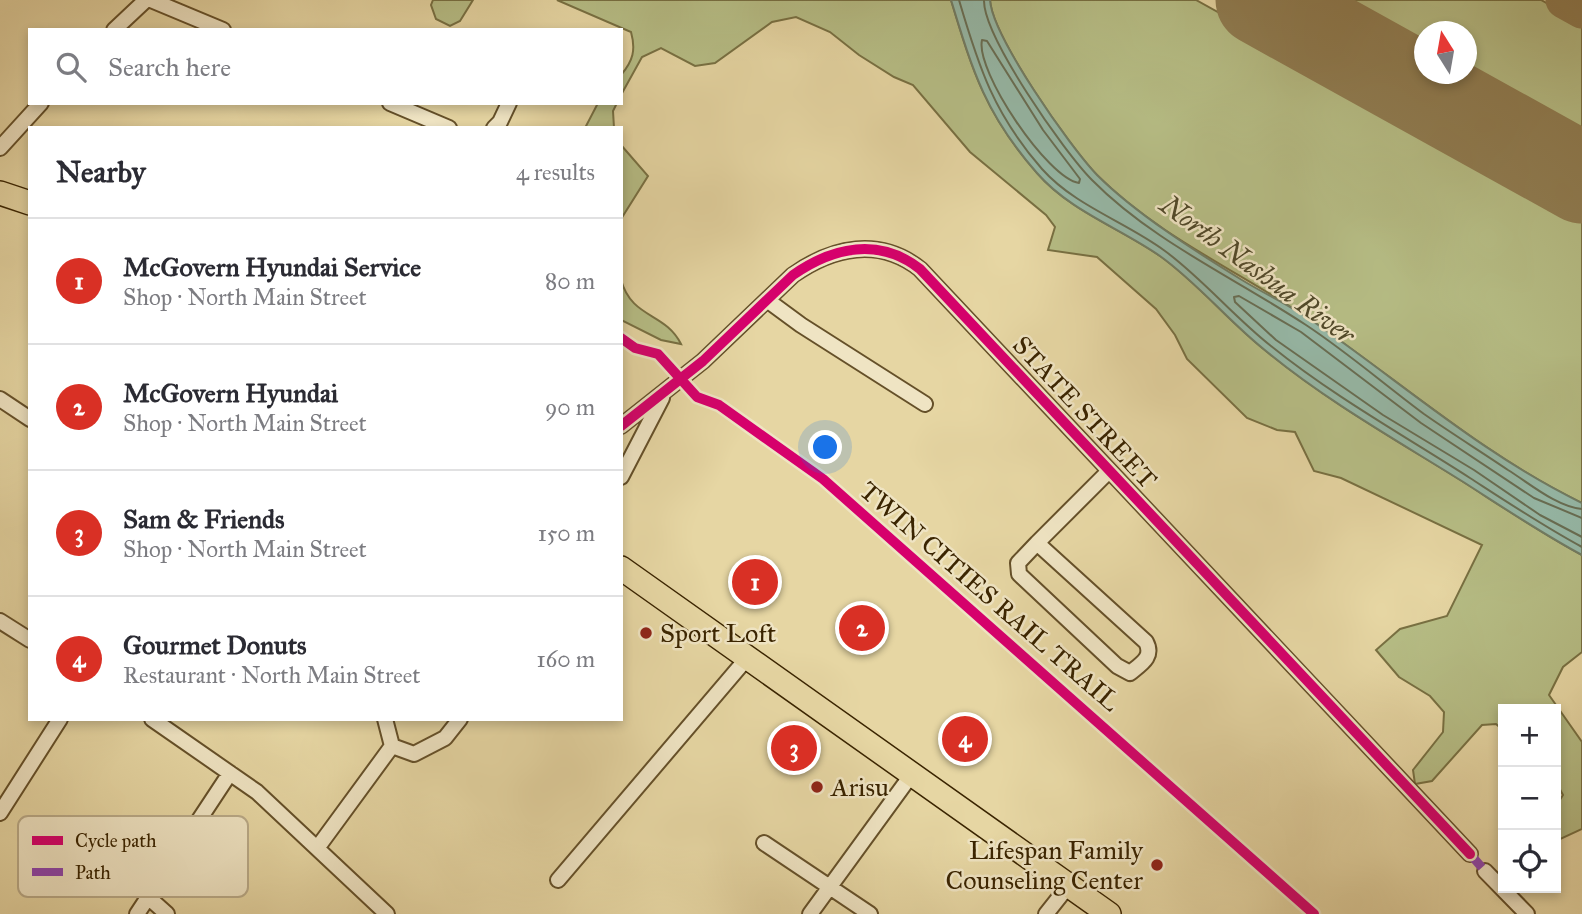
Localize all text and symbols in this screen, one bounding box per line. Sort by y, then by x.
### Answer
north arrow [1414,21,1477,84]
search box [28,28,623,105]
icon: search [52,48,90,86]
text: Search here [108,51,231,83]
text: Nearby [56,154,146,190]
text: 4 results [516,158,595,186]
water label: North Nashua River [1152,186,1363,353]
text: McGovern Hyundai Service [123,251,421,283]
text: 1 [74,267,84,295]
text: 80 m [545,267,595,295]
text: Shop · North Main Street [123,283,367,311]
street label: STATE STREET [1006,329,1164,495]
text: McGovern Hyundai [123,377,338,409]
text: 2 [73,393,85,421]
text: 90 m [545,393,595,421]
text: Shop · North Main Street [123,409,367,437]
your location [808,430,842,464]
street label: TWIN CITIES RAIL TRAIL [853,474,1127,718]
text: Sam & Friends [123,503,285,535]
text: 3 [74,519,84,547]
text: 150 m [538,519,595,547]
text: Shop · North Main Street [123,535,367,563]
pin: 1 [732,556,778,608]
pin: 2 [839,602,885,654]
place label: Sport Loft [660,617,776,649]
marker: Sport Loft [638,625,654,641]
text: Gourmet Donuts [123,629,307,661]
text: 4 [73,645,85,673]
text: 160 m [537,645,595,673]
text: Restaurant · North Main Street [123,661,420,689]
map controls [1498,704,1561,893]
button: + [1498,704,1561,767]
pin: 4 [942,713,988,765]
pin: 3 [771,722,817,774]
button: − [1498,767,1561,830]
place label: Arisu [830,771,889,803]
marker: Arisu [809,779,825,795]
legend [18,816,248,897]
text: Cycle path [75,829,157,852]
button: locate [1498,830,1561,893]
place label: Lifespan Family Counseling Center [945,834,1144,896]
marker: Lifespan Family Counseling Center [1149,857,1165,873]
text: Path [75,861,111,884]

